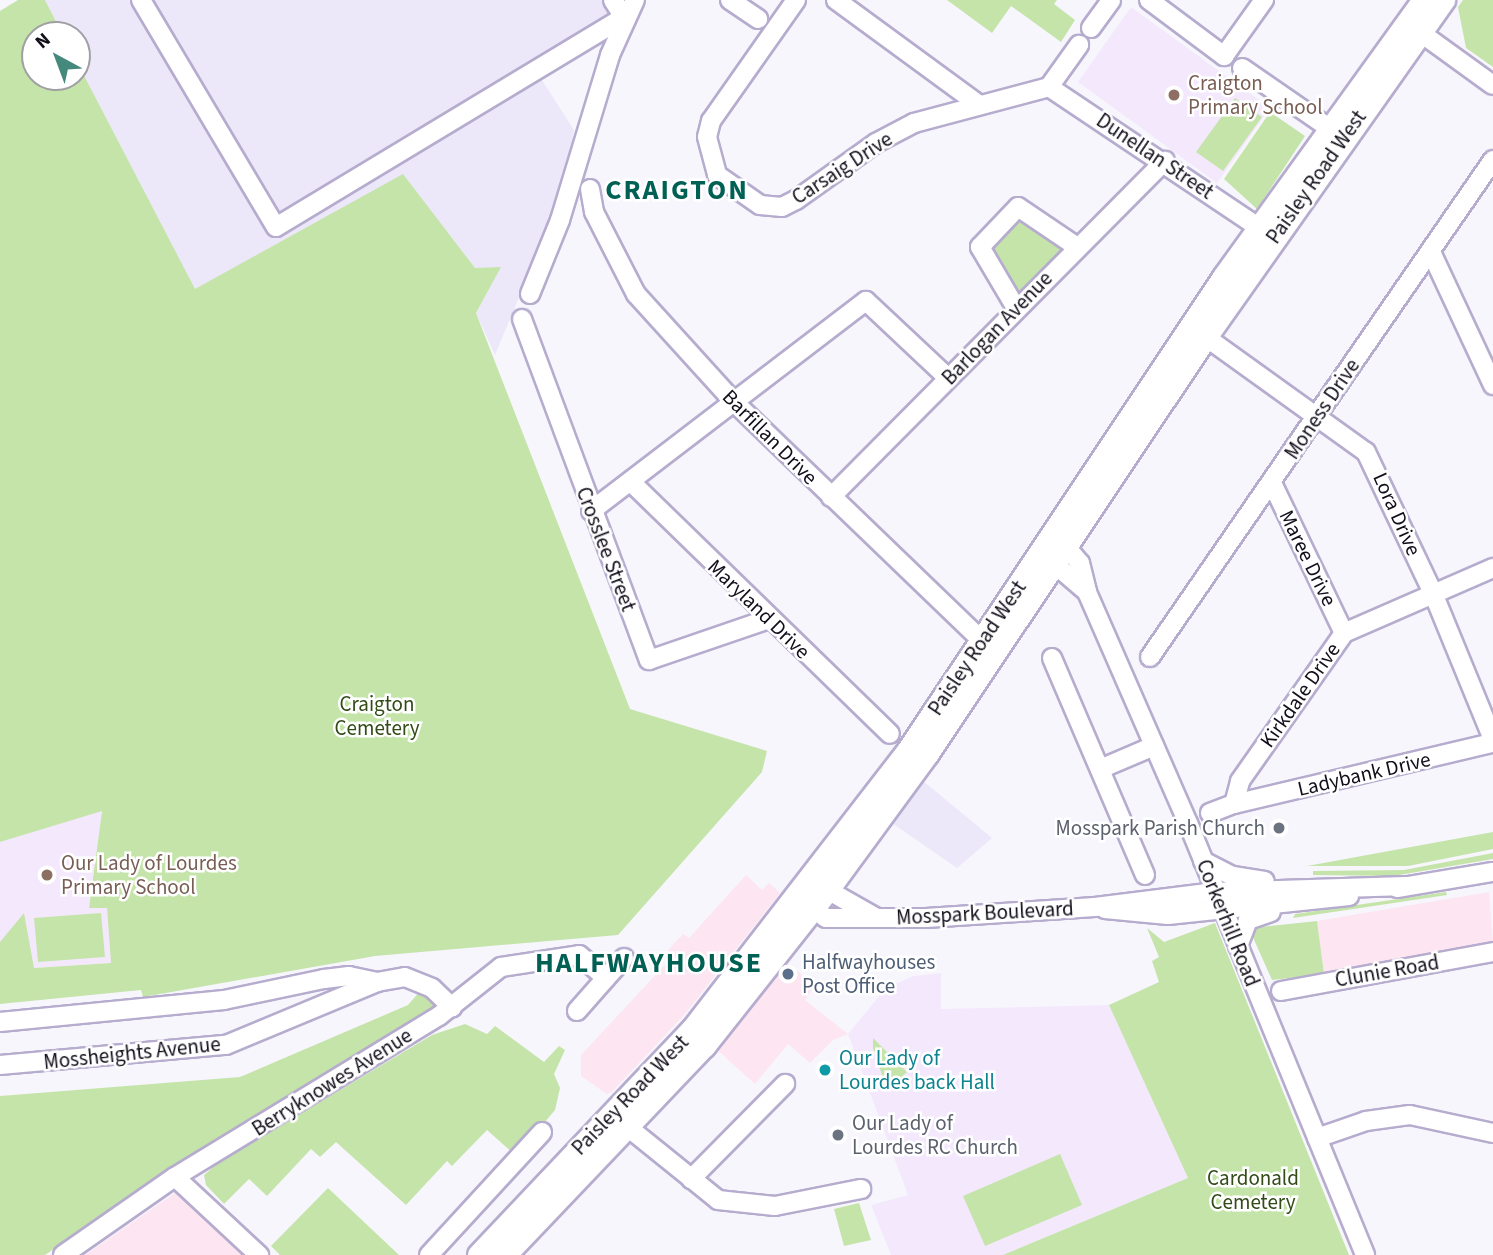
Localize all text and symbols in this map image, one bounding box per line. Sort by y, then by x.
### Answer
north arrow [21,21,91,91]
text: N [30,27,57,56]
place label: Craigton Primary School [1188,70,1322,120]
marker: Craigton Primary School [1166,87,1182,103]
street label: Paisley Road West [1261,105,1371,249]
street label: Dunellan Street [1092,108,1218,204]
street label: Carsaig Drive [787,126,897,210]
district label: CRAIGTON [606,173,748,207]
street label: Barlogan Avenue [936,266,1058,390]
street label: Moness Drive [1279,354,1365,464]
street label: Barfillan Drive [717,384,823,490]
street label: Lora Drive [1368,468,1426,560]
street label: Crosslee Street [571,483,641,615]
street label: Maree Drive [1274,506,1342,610]
street label: Maryland Drive [703,554,815,664]
street label: Paisley Road West [923,576,1031,720]
street label: Kirkdale Drive [1255,638,1345,752]
park label: Craigton Cemetery [335,691,419,741]
street label: Ladybank Drive [1295,746,1433,802]
place label: Mosspark Parish Church [1056,815,1265,841]
marker: Mosspark Parish Church [1271,820,1287,836]
place label: Our Lady of Lourdes Primary School [61,850,237,900]
street label: Corkerhill Road [1191,856,1265,990]
marker: Our Lady of Lourdes Primary School [39,867,55,883]
street label: Mosspark Boulevard [896,896,1074,930]
district label: HALFWAYHOUSE [536,946,762,980]
place label: Halfwayhouses Post Office [802,949,935,999]
street label: Clunie Road [1333,949,1441,993]
marker: Halfwayhouses Post Office [780,966,796,982]
street label: Berryknowes Avenue [247,1023,417,1141]
street label: Paisley Road West [566,1030,694,1160]
street label: Mossheights Avenue [42,1031,222,1075]
place label: Our Lady of Lourdes back Hall [839,1045,995,1095]
marker: Our Lady of Lourdes back Hall [817,1062,833,1078]
place label: Our Lady of Lourdes RC Church [852,1110,1018,1160]
marker: Our Lady of Lourdes RC Church [830,1127,846,1143]
park label: Cardonald Cemetery [1207,1165,1299,1215]

